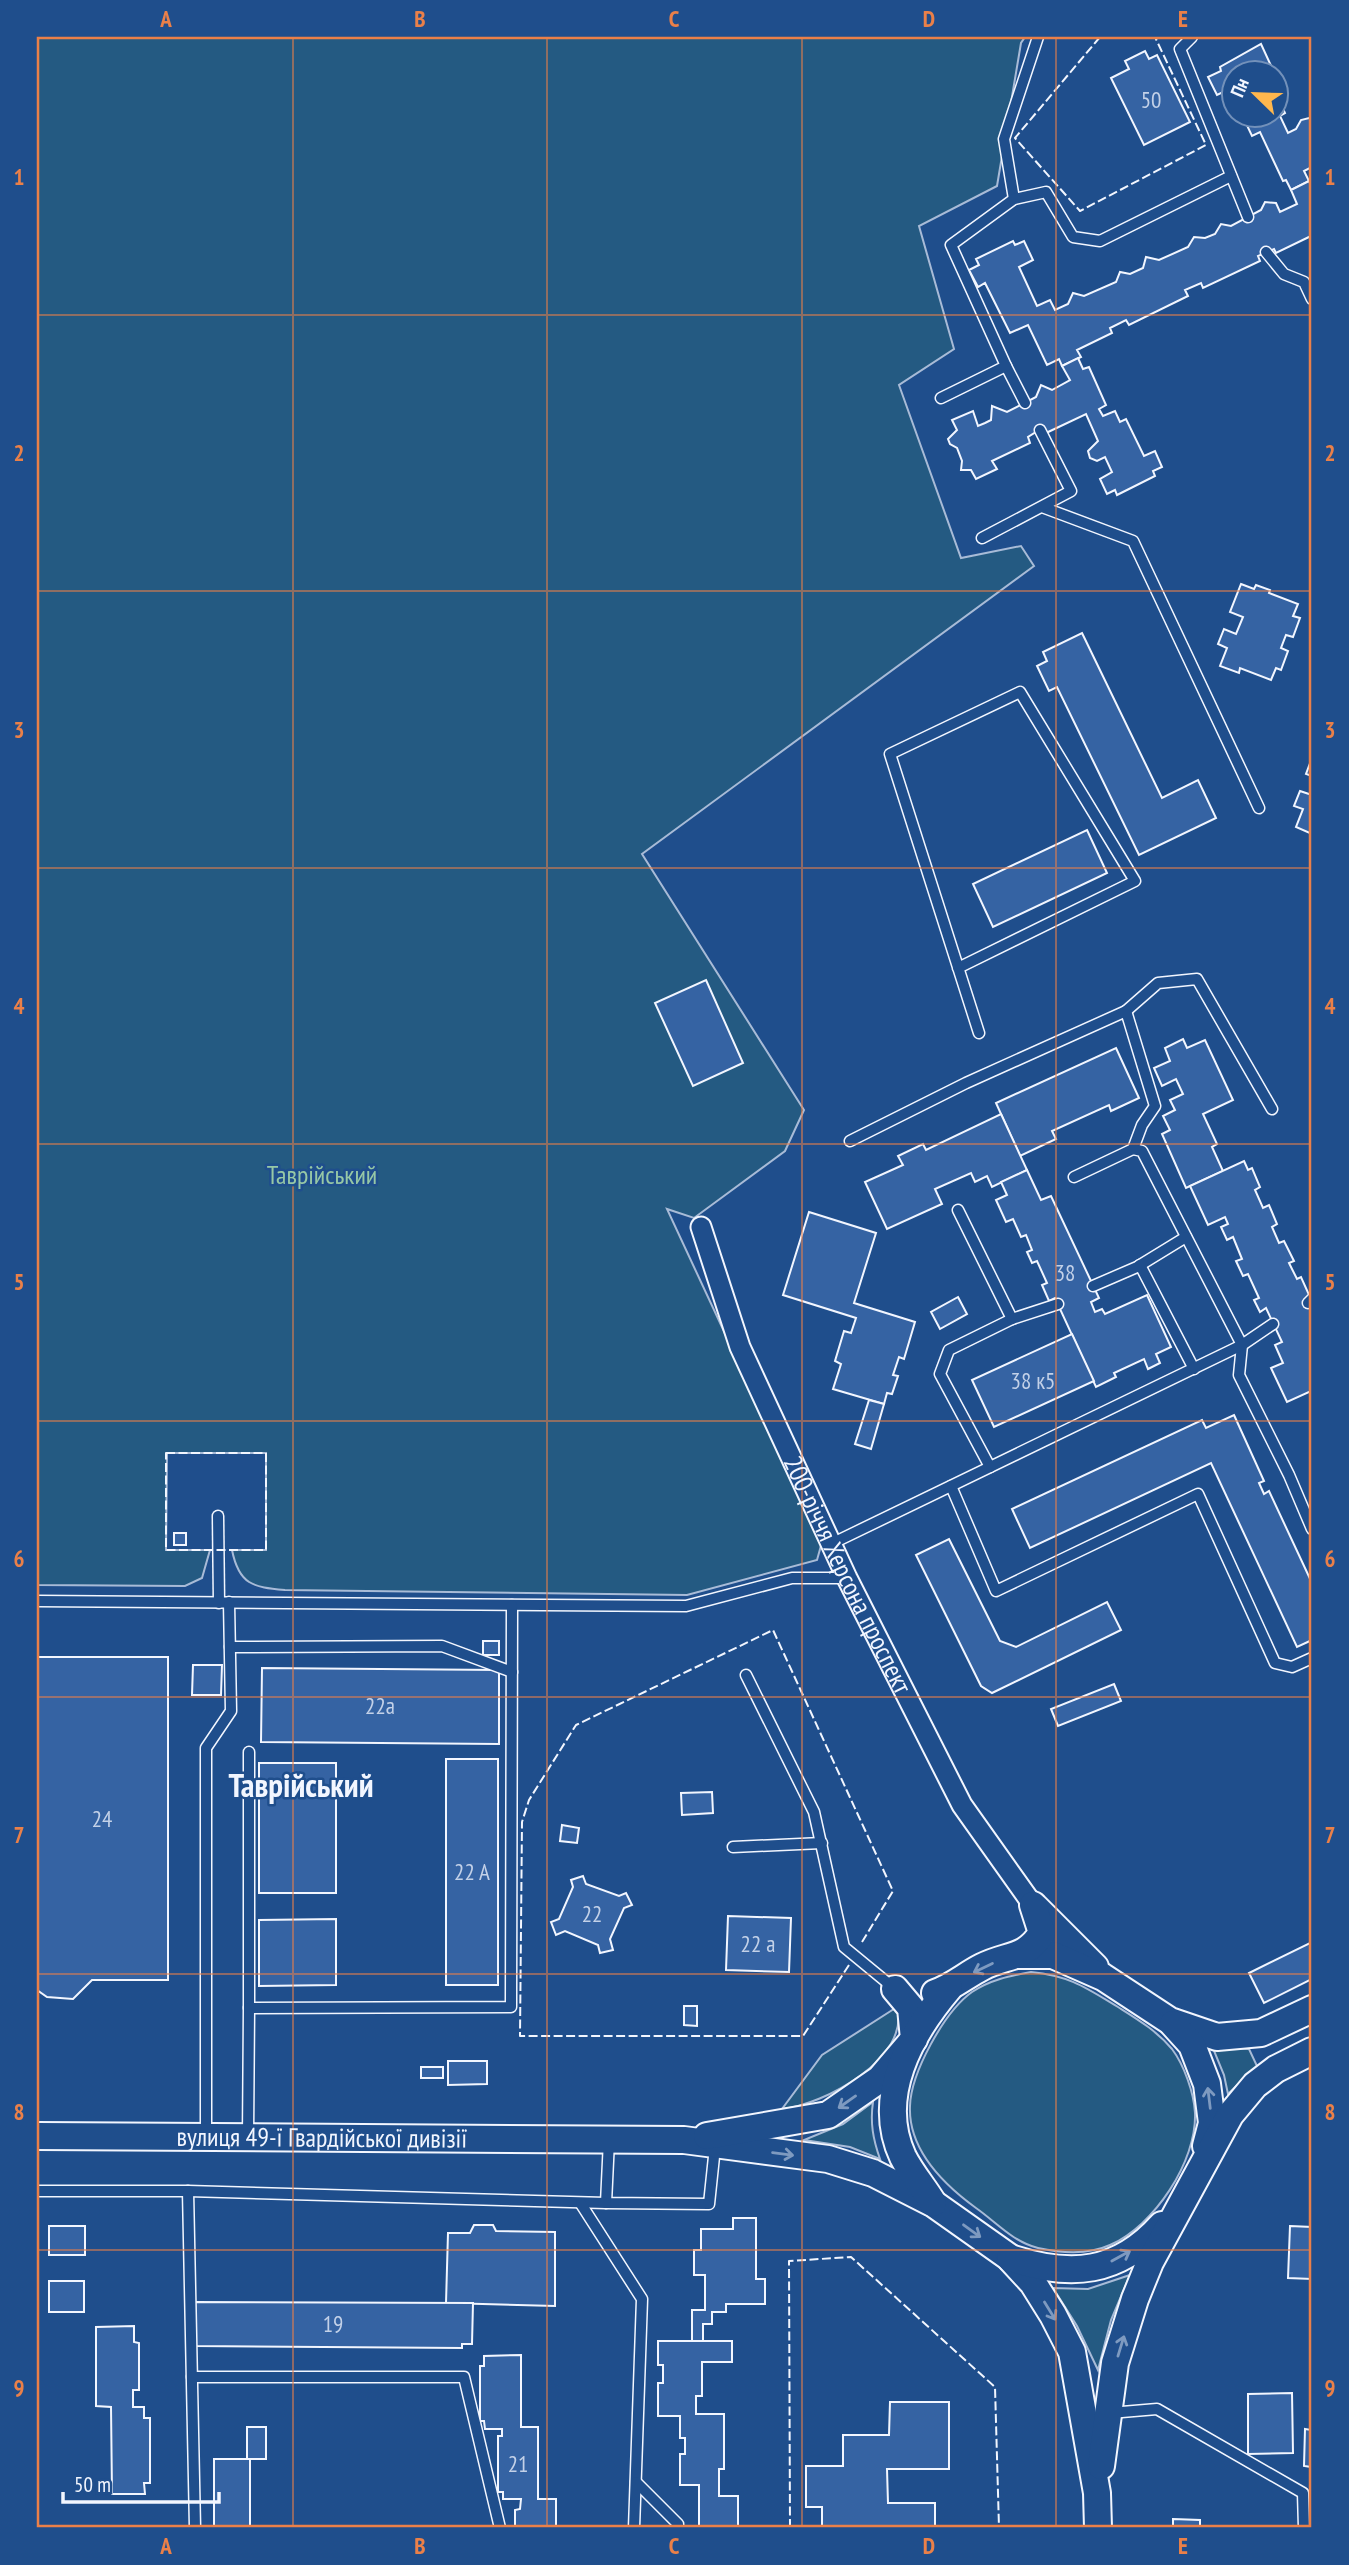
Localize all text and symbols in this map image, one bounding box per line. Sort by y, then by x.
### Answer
text: A [159,4,172,33]
text: B [414,4,426,33]
text: C [669,4,680,33]
text: D [923,4,935,33]
text: E [1178,4,1188,33]
north arrow [1220,60,1290,130]
text: Пн [1225,74,1254,101]
house number: 50 [1141,85,1161,114]
text: 1 [14,162,25,191]
text: 1 [1325,162,1336,191]
text: 2 [14,438,25,467]
text: 2 [1325,438,1336,467]
text: 3 [14,715,25,744]
text: 3 [1325,715,1336,744]
text: 4 [14,991,25,1020]
text: 4 [1325,991,1336,1020]
park label: Таврійський [267,1158,377,1191]
house number: 38 [1055,1258,1075,1287]
text: 5 [14,1267,25,1296]
text: 5 [1325,1267,1336,1296]
house number: 38 к5 [1011,1366,1055,1395]
street label: 200-річчя Херсона проспект [777,1450,920,1699]
text: 6 [14,1544,25,1573]
text: 6 [1325,1544,1336,1573]
house number: 22а [365,1691,395,1720]
district label: Таврійський [228,1763,374,1806]
house number: 24 [92,1804,112,1833]
text: 7 [14,1820,25,1849]
text: 7 [1325,1820,1336,1849]
house number: 22 А [454,1857,490,1886]
house number: 22 [582,1899,602,1928]
house number: 22 а [741,1929,775,1958]
one-way arrow [973,1962,994,1975]
one-way arrow [1202,2087,1215,2110]
one-way arrow [838,2095,857,2109]
text: 8 [14,2097,25,2126]
text: 8 [1325,2097,1336,2126]
street label: вулиця 49-ї Гвардійської дивізії [177,2120,467,2155]
one-way arrow [771,2147,793,2160]
one-way arrow [962,2223,981,2238]
one-way arrow [1111,2249,1131,2263]
one-way arrow [1044,2300,1058,2320]
house number: 19 [323,2309,343,2338]
one-way arrow [1115,2336,1128,2358]
text: 9 [14,2373,25,2402]
text: 9 [1325,2373,1336,2402]
house number: 21 [508,2449,528,2478]
scale bar [63,2460,219,2504]
text: 50 m [74,2471,111,2498]
text: A [159,2531,172,2560]
text: B [414,2531,426,2560]
text: C [669,2531,680,2560]
text: D [923,2531,935,2560]
text: E [1178,2531,1188,2560]

